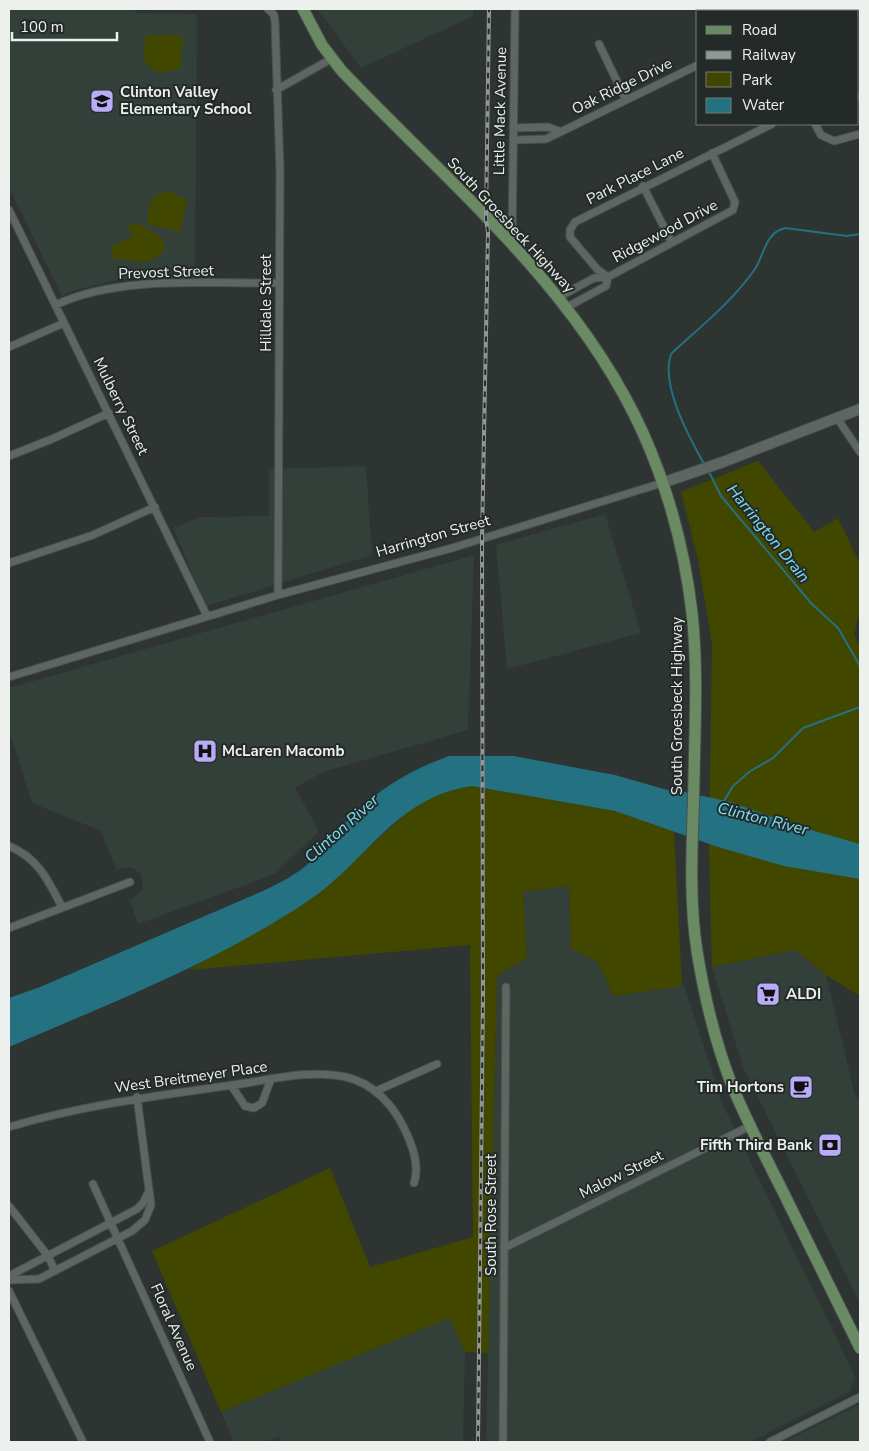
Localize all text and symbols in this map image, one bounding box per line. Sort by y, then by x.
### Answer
scale bar [12,10,118,42]
legend [696,10,859,125]
text: 100 m [20,17,64,37]
text: Road [742,20,777,40]
text: Railway [742,45,796,65]
street label: Little Mack Avenue [489,47,511,175]
street label: Oak Ridge Drive [569,53,676,119]
text: Park [742,70,772,90]
place label: Clinton Valley Elementary School [120,82,252,119]
school or university icon: Clinton Valley Elementary School [89,88,115,114]
text: Water [742,95,785,115]
street label: Park Place Lane [583,143,687,209]
street label: South Groesbeck Highway [443,153,579,297]
street label: Ridgewood Drive [609,195,721,267]
street label: Hilldale Street [256,253,276,352]
street label: Prevost Street [118,260,215,284]
street label: Mulberry Street [89,354,154,459]
water label: Harrington Drain [722,480,815,587]
street label: Harrington Street [374,510,493,562]
street label: South Groesbeck Highway [667,616,687,795]
hospital icon: McLaren Macomb [192,738,218,764]
place label: McLaren Macomb [222,741,344,761]
water label: Clinton River [300,789,384,868]
water label: Clinton River [715,797,812,841]
supermarket icon: ALDI [755,981,781,1007]
place label: ALDI [786,984,821,1004]
street label: West Breitmeyer Place [113,1056,269,1098]
cafe icon: Tim Hortons [788,1074,814,1100]
place label: Tim Hortons [697,1077,784,1097]
bank icon: Fifth Third Bank [817,1132,843,1158]
place label: Fifth Third Bank [700,1135,813,1155]
street label: Malow Street [576,1145,667,1203]
street label: South Rose Street [481,1153,501,1276]
street label: Floral Avenue [146,1280,202,1374]

